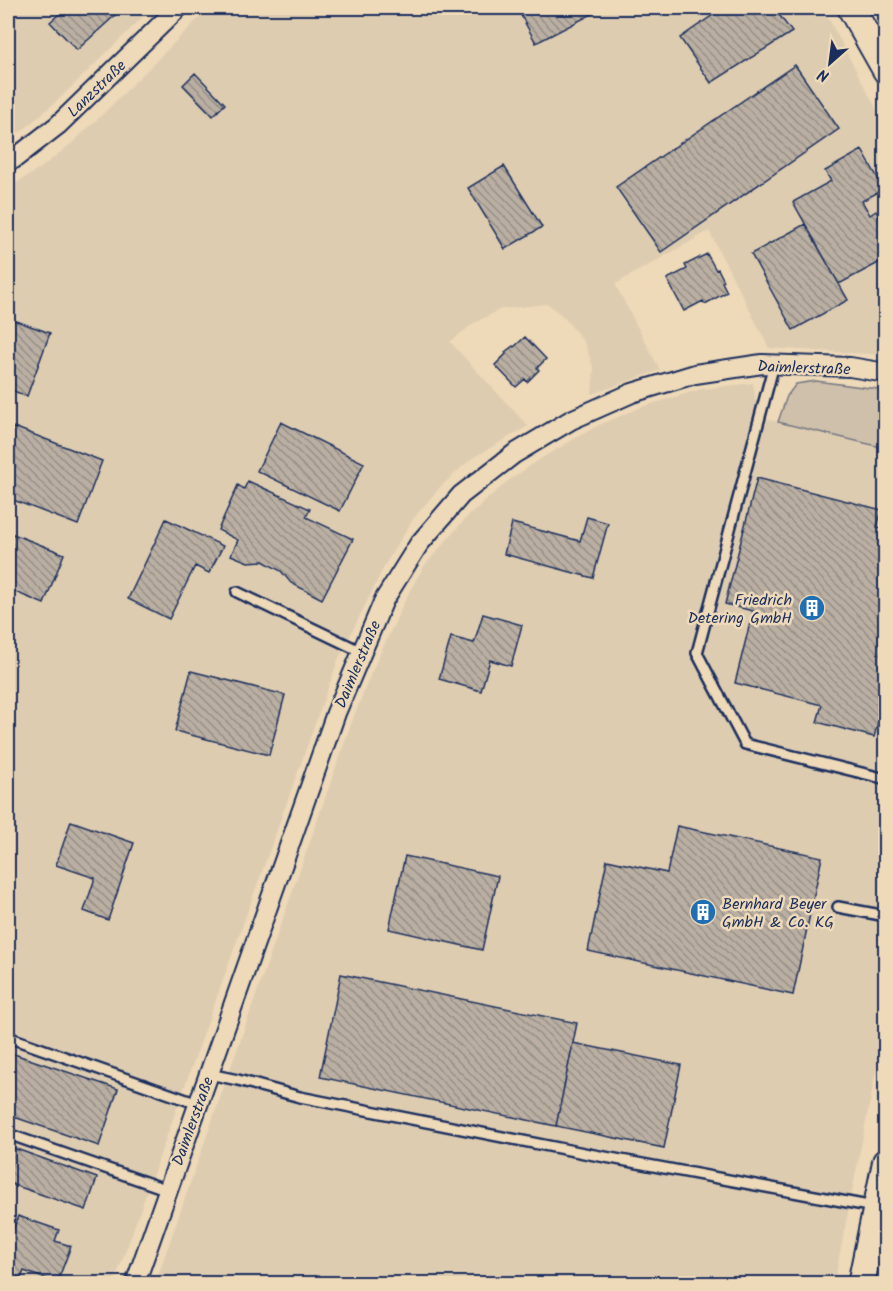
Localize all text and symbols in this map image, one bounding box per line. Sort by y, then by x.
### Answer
north arrow [800,33,860,93]
street label: Lanzstraße [62,54,132,124]
text: N [813,62,834,88]
street label: Daimlerstraße [757,354,851,383]
place label: Friedrich Detering GmbH [688,588,792,631]
building icon: Friedrich Detering GmbH [797,593,827,623]
street label: Daimlerstraße [329,617,388,712]
place label: Bernhard Beyer GmbH & Co. KG [722,892,834,935]
building icon: Bernhard Beyer GmbH & Co. KG [688,897,718,927]
street label: Daimlerstraße [166,1073,221,1170]

